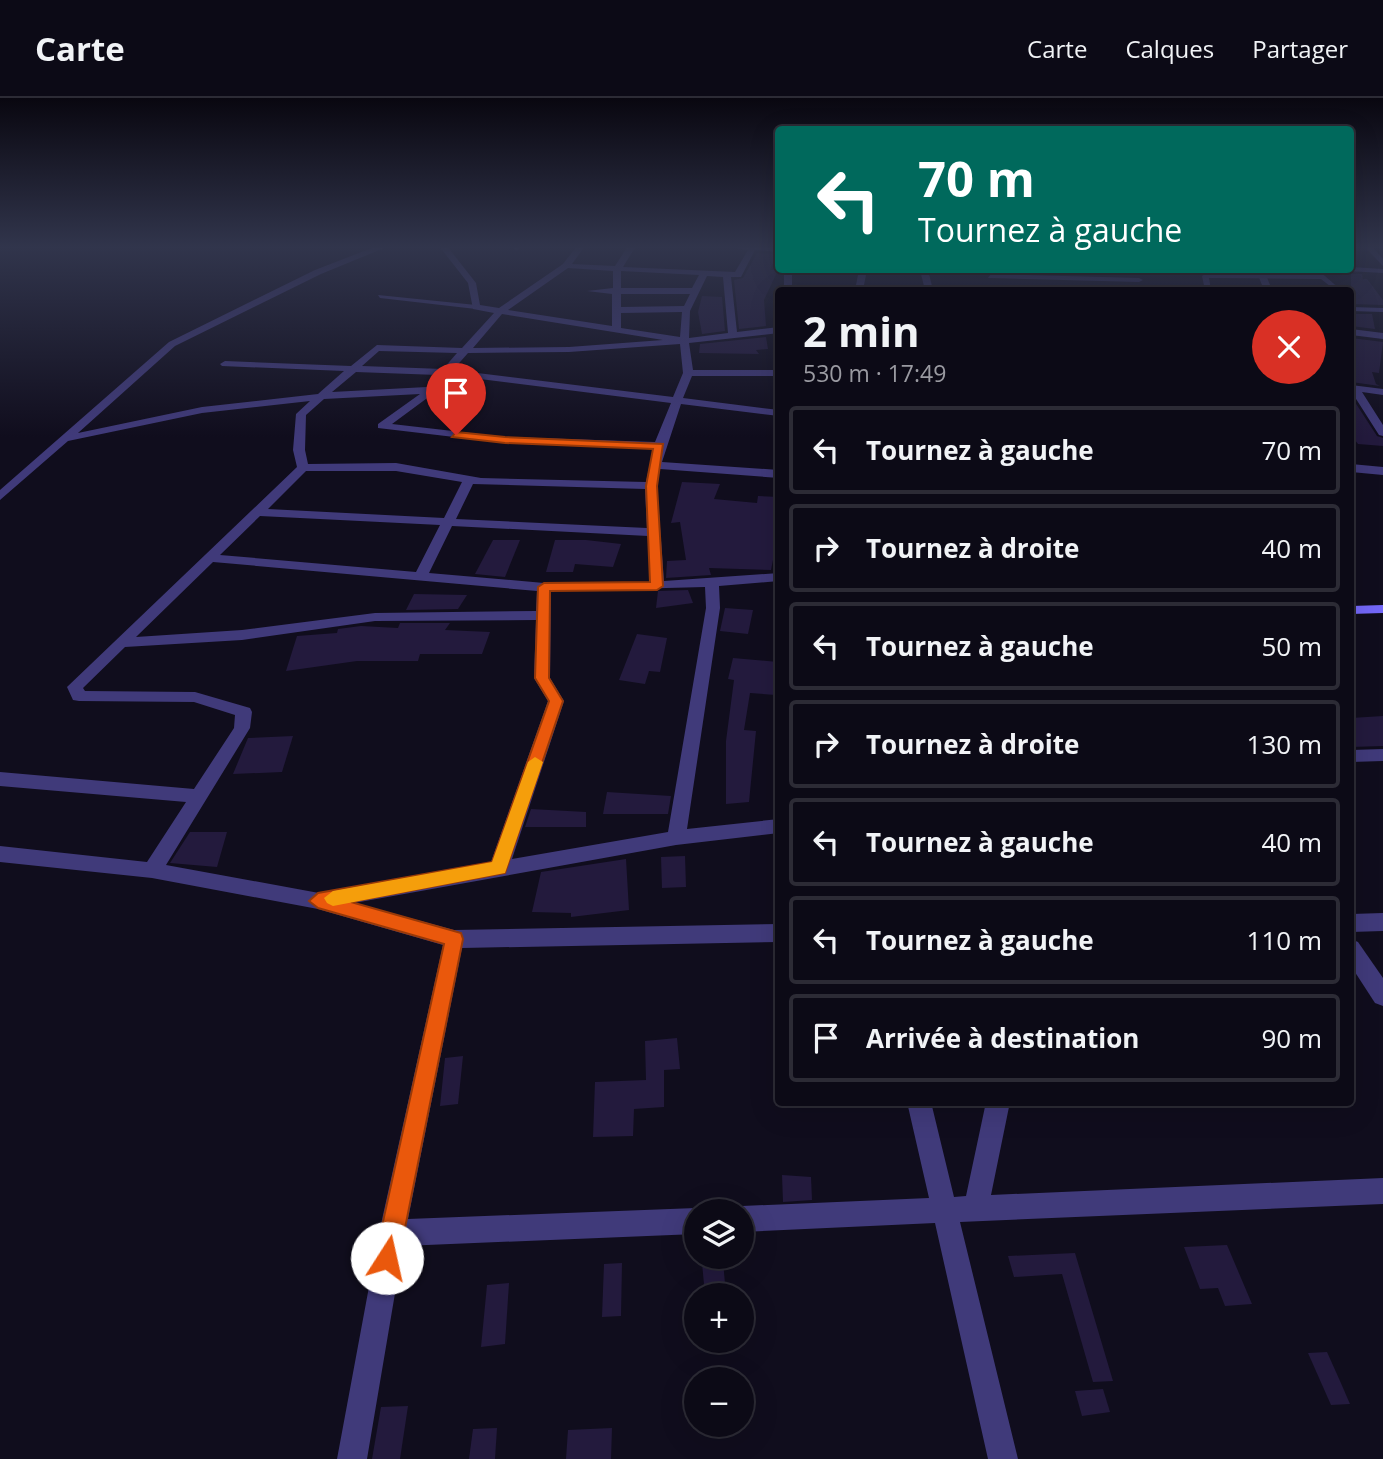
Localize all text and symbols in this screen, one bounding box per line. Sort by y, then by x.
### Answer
text: Carte [35,26,125,71]
text: Carte [1027,32,1087,65]
text: Calques [1125,32,1214,65]
text: Partager [1252,32,1348,65]
text: 70 m [918,145,1035,211]
icon: left [803,154,894,245]
text: Tournez à gauche [918,208,1182,251]
text: 2 min [803,302,920,359]
button: close [1252,310,1326,384]
text: 530 m · 17:49 [803,357,946,389]
pin [426,363,486,435]
icon: arrive [437,374,475,412]
icon: left [807,431,845,469]
text: Tournez à gauche [866,432,1094,468]
text: 70 m [1261,432,1322,468]
icon: right [807,529,845,567]
text: Tournez à droite [866,530,1079,566]
text: 40 m [1261,530,1322,566]
icon: left [807,627,845,665]
text: Tournez à gauche [866,628,1094,664]
text: 50 m [1261,628,1322,664]
icon: right [807,725,845,763]
text: Tournez à droite [866,726,1079,762]
text: 130 m [1247,726,1322,762]
icon: left [807,823,845,861]
text: Tournez à gauche [866,824,1094,860]
text: 40 m [1261,824,1322,860]
icon: left [807,921,845,959]
text: Tournez à gauche [866,922,1094,958]
text: 110 m [1247,922,1322,958]
icon: arrive [807,1019,845,1057]
text: Arrivée à destination [866,1020,1139,1056]
text: 90 m [1261,1020,1322,1056]
map controls [684,1199,754,1437]
button: layers [684,1199,754,1269]
position arrow [350,1221,424,1295]
button: + [684,1283,754,1353]
button: − [684,1367,754,1437]

